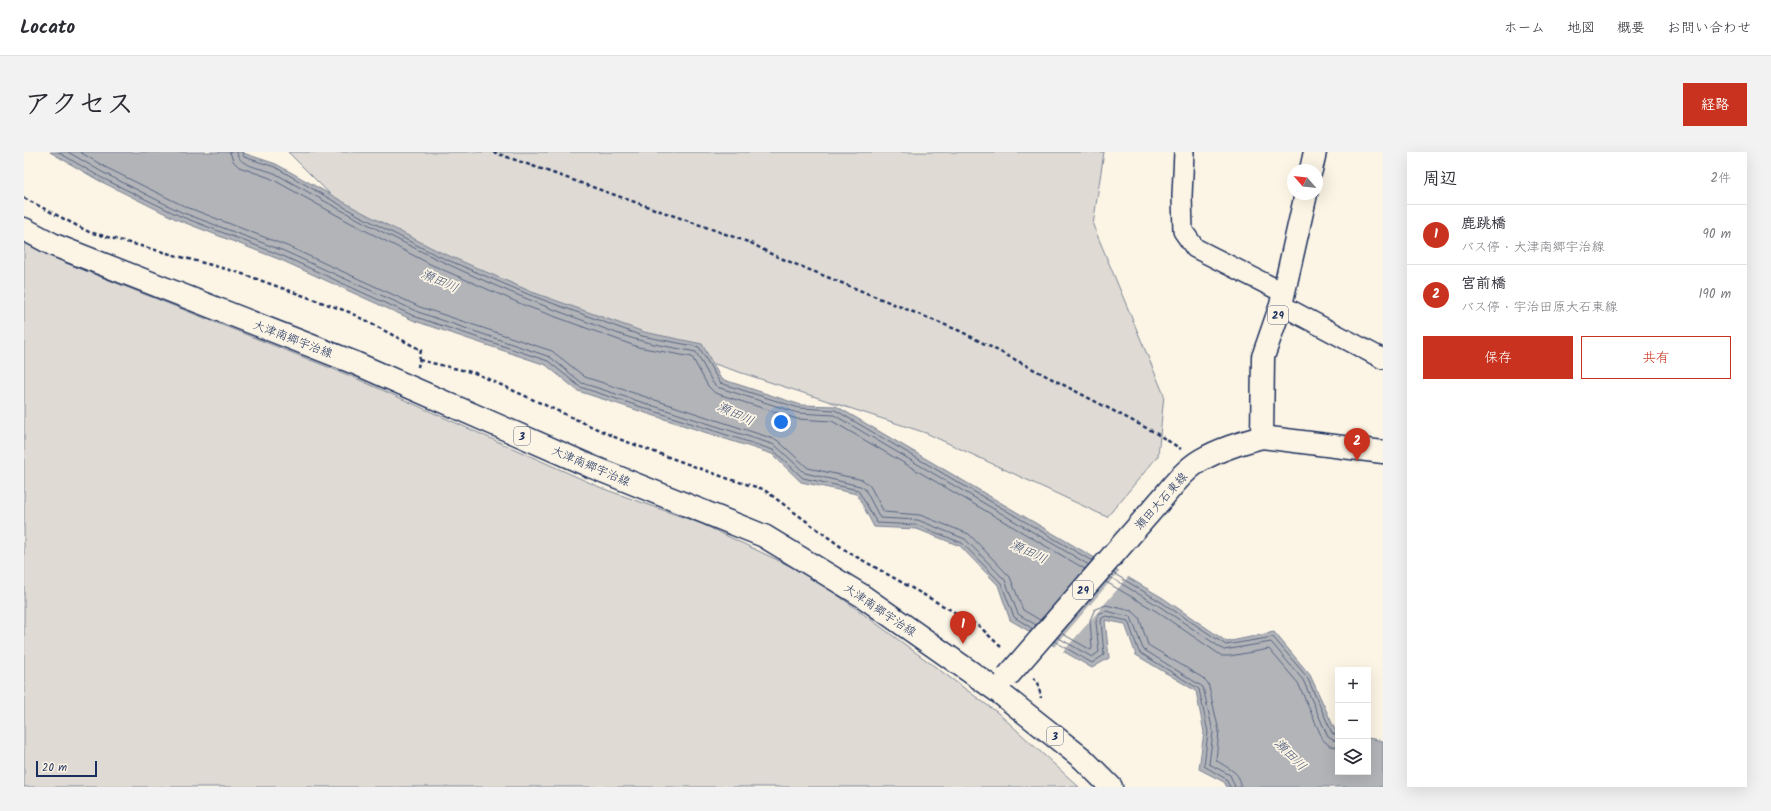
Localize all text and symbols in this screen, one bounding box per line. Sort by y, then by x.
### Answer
text: Locato [20,13,75,43]
text: ホーム [1504,17,1545,39]
text: 地図 [1567,17,1595,39]
text: 概要 [1617,17,1645,39]
text: お問い合わせ [1667,17,1751,39]
text: アクセス [24,83,134,128]
button: 経路 [1683,83,1747,126]
north arrow [1287,164,1323,200]
text: 周辺 [1423,166,1457,193]
text: 2件 [1710,168,1731,189]
text: 鹿跳橋 [1461,212,1506,236]
text: 1 [1434,224,1438,245]
text: 90 m [1703,224,1731,245]
text: バス停 · 大津南郷宇治線 [1461,237,1605,258]
water label: 瀬田川 [417,264,461,299]
text: 宮前橋 [1461,272,1506,296]
text: 2 [1432,284,1440,305]
text: 190 m [1699,284,1731,305]
text: バス停 · 宇治田原大石東線 [1461,297,1618,318]
road number: 29 [1268,306,1288,324]
street label: 大津南郷宇治線 [250,316,335,363]
button: 保存 [1423,336,1573,379]
button: 共有 [1581,336,1731,379]
water label: 瀬田川 [713,397,757,432]
your location [771,412,791,432]
road number: 3 [514,427,530,445]
pin: 2 [1344,428,1370,461]
street label: 大津南郷宇治線 [548,441,633,492]
street label: 瀬田大石東線 [1130,468,1193,534]
water label: 瀬田川 [1006,535,1050,570]
street label: 大津南郷宇治線 [840,579,920,642]
road number: 29 [1073,581,1093,599]
pin: 1 [950,611,976,644]
map controls [1335,667,1371,775]
button: + [1335,667,1371,703]
button: − [1335,703,1371,739]
road number: 3 [1047,727,1063,745]
water label: 瀬田川 [1269,734,1311,776]
button: layers [1335,739,1371,775]
scale bar [36,759,97,778]
text: 20 m [42,759,67,777]

